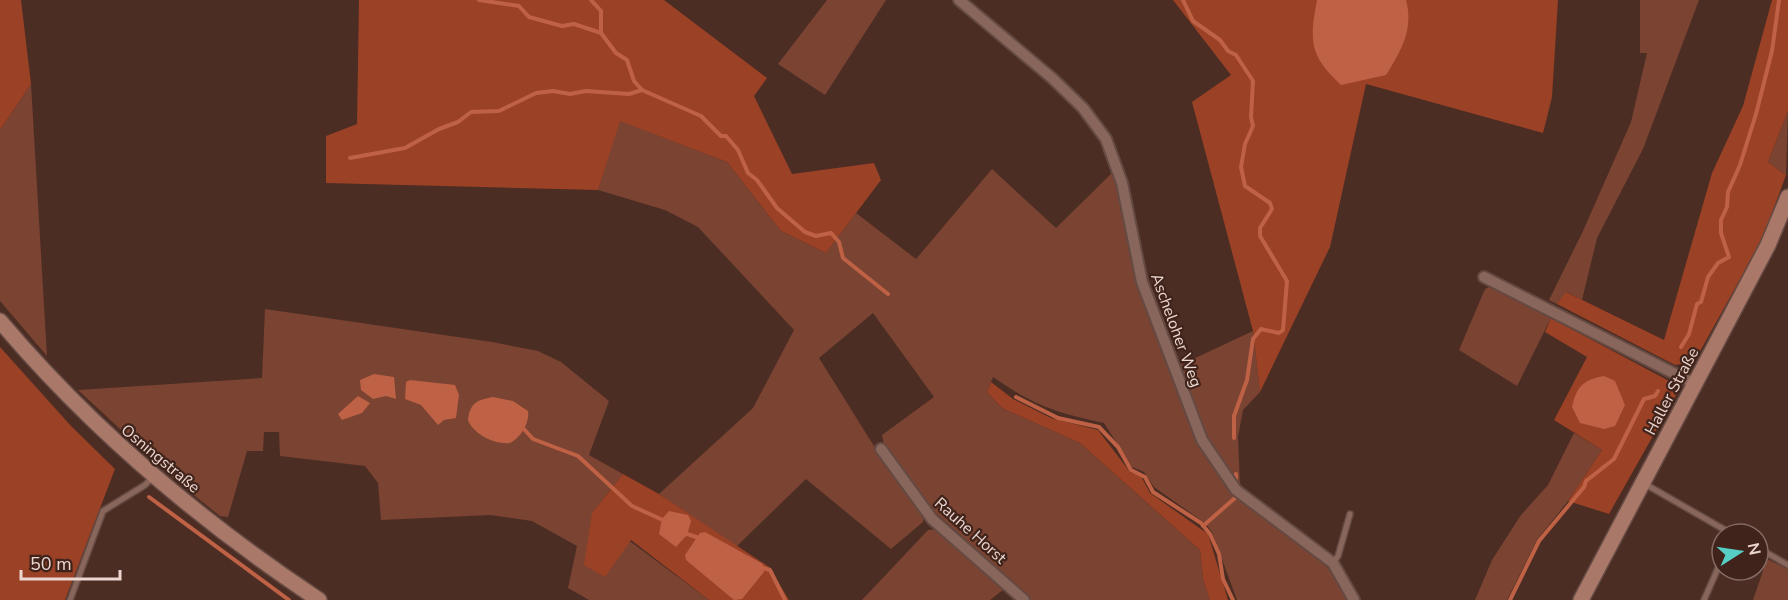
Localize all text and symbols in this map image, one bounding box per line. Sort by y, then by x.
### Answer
street label: Ascheloher Weg [1145,270,1207,390]
street label: Haller Straße [1640,344,1704,439]
street label: Osningstraße [116,419,205,498]
street label: Rauhe Horst [930,493,1011,569]
north arrow [1710,522,1770,582]
text: N [1742,541,1766,557]
scale bar [21,543,120,581]
text: 50 m [30,552,72,576]

